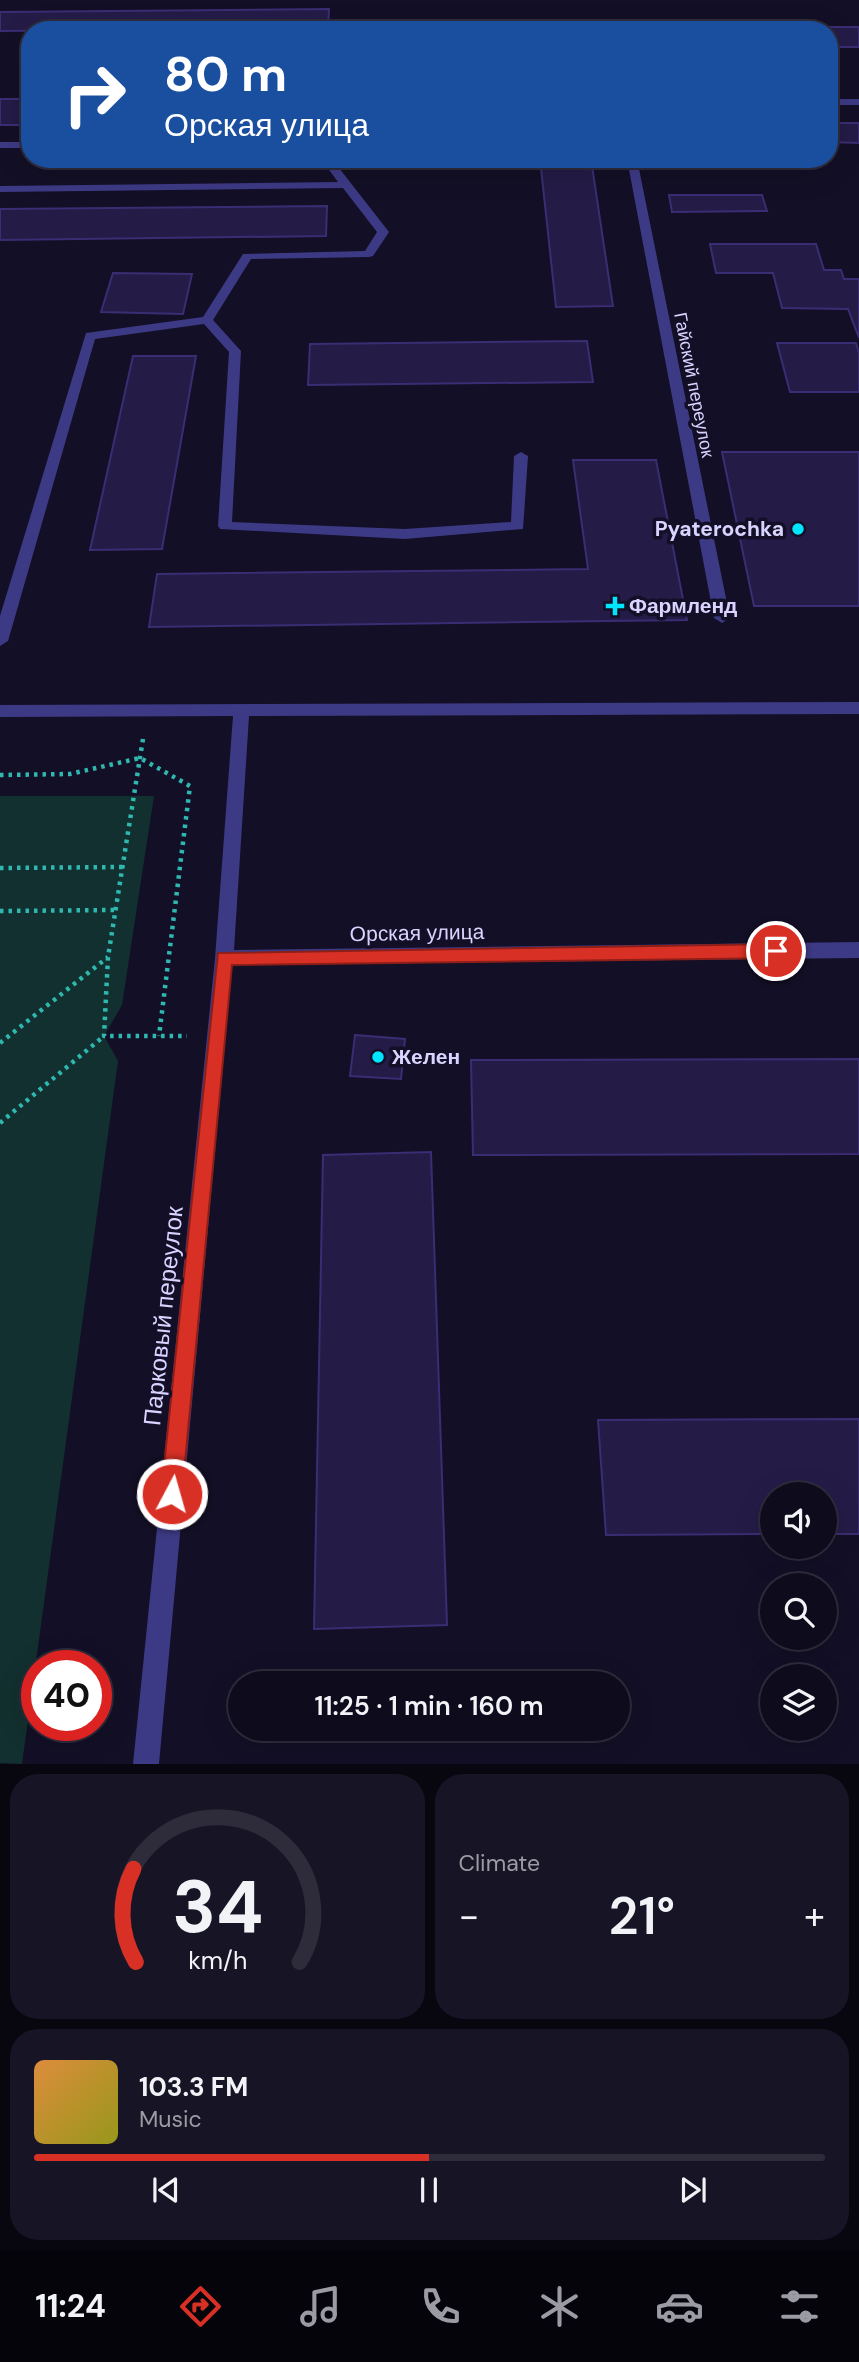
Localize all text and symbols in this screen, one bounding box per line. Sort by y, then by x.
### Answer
text: 80 m [164,42,287,106]
icon: right [49,49,140,140]
text: Орская улица [164,104,369,146]
street label: Гайский переулок [668,310,720,460]
place label: Pyaterochka [655,515,784,543]
marker: Pyaterochka [790,521,806,537]
place label: Фармленд [629,592,737,620]
marker: Фармленд [607,598,623,614]
street label: Орская улица [350,918,485,948]
pin [746,921,806,981]
icon: arrive [757,932,795,970]
place label: Желен [391,1043,460,1071]
marker: Желен [370,1049,386,1065]
street label: Парковый переулок [136,1204,190,1427]
position arrow [135,1457,209,1531]
map controls [760,1482,837,1741]
button: sound [760,1482,837,1559]
button: search [760,1573,837,1650]
speed limit sign: 40 [21,1650,112,1741]
button: layers [760,1664,837,1741]
text: 11:25 · 1 min · 160 m [314,1689,544,1723]
text: Climate [459,1848,540,1878]
text: 34 [172,1861,263,1956]
text: 21° [608,1882,675,1950]
text: − [459,1891,479,1941]
text: + [804,1891,825,1941]
text: km/h [188,1944,247,1977]
text: 103.3 FM [139,2070,248,2104]
text: Music [139,2104,202,2134]
icon: previous [147,2171,185,2209]
icon: pause [410,2171,448,2209]
icon: next [674,2171,712,2209]
icon: directions [176,2282,225,2331]
icon: music [296,2282,345,2331]
icon: phone [416,2282,465,2331]
icon: climate [535,2282,584,2331]
icon: car [655,2282,704,2331]
icon: filters [775,2282,824,2331]
text: 11:24 [35,2285,106,2327]

